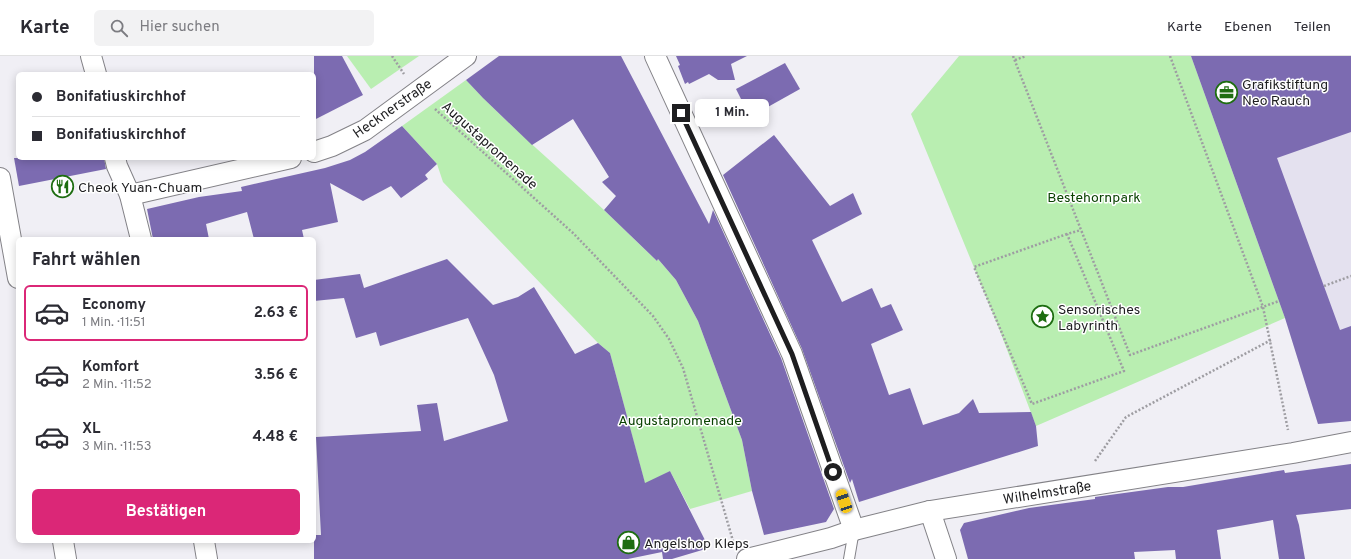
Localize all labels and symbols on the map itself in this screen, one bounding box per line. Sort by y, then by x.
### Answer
street label: Hecknerstraße [350,76,435,143]
place label: Grafikstiftung Neo Rauch [1242,77,1328,110]
office icon: Grafikstiftung Neo Rauch [1213,79,1239,105]
street label: Augustapromenade [437,98,541,194]
callout: 1 Min. [695,99,769,127]
route end [672,104,690,122]
restaurant icon: Cheok Yuan-Chuam [49,174,75,200]
place label: Cheok Yuan-Chuam [78,180,202,197]
park label: Bestehornpark [1047,190,1141,207]
place label: Sensorisches Labyrinth [1058,302,1140,335]
place icon: Sensorisches Labyrinth [1029,304,1055,330]
park label: Augustapromenade [618,413,742,430]
route start [824,463,842,481]
street label: Wilhelmstraße [1002,478,1093,509]
car [834,488,854,514]
shop icon: Angelshop Kleps [616,530,642,556]
place label: Angelshop Kleps [644,536,749,553]

